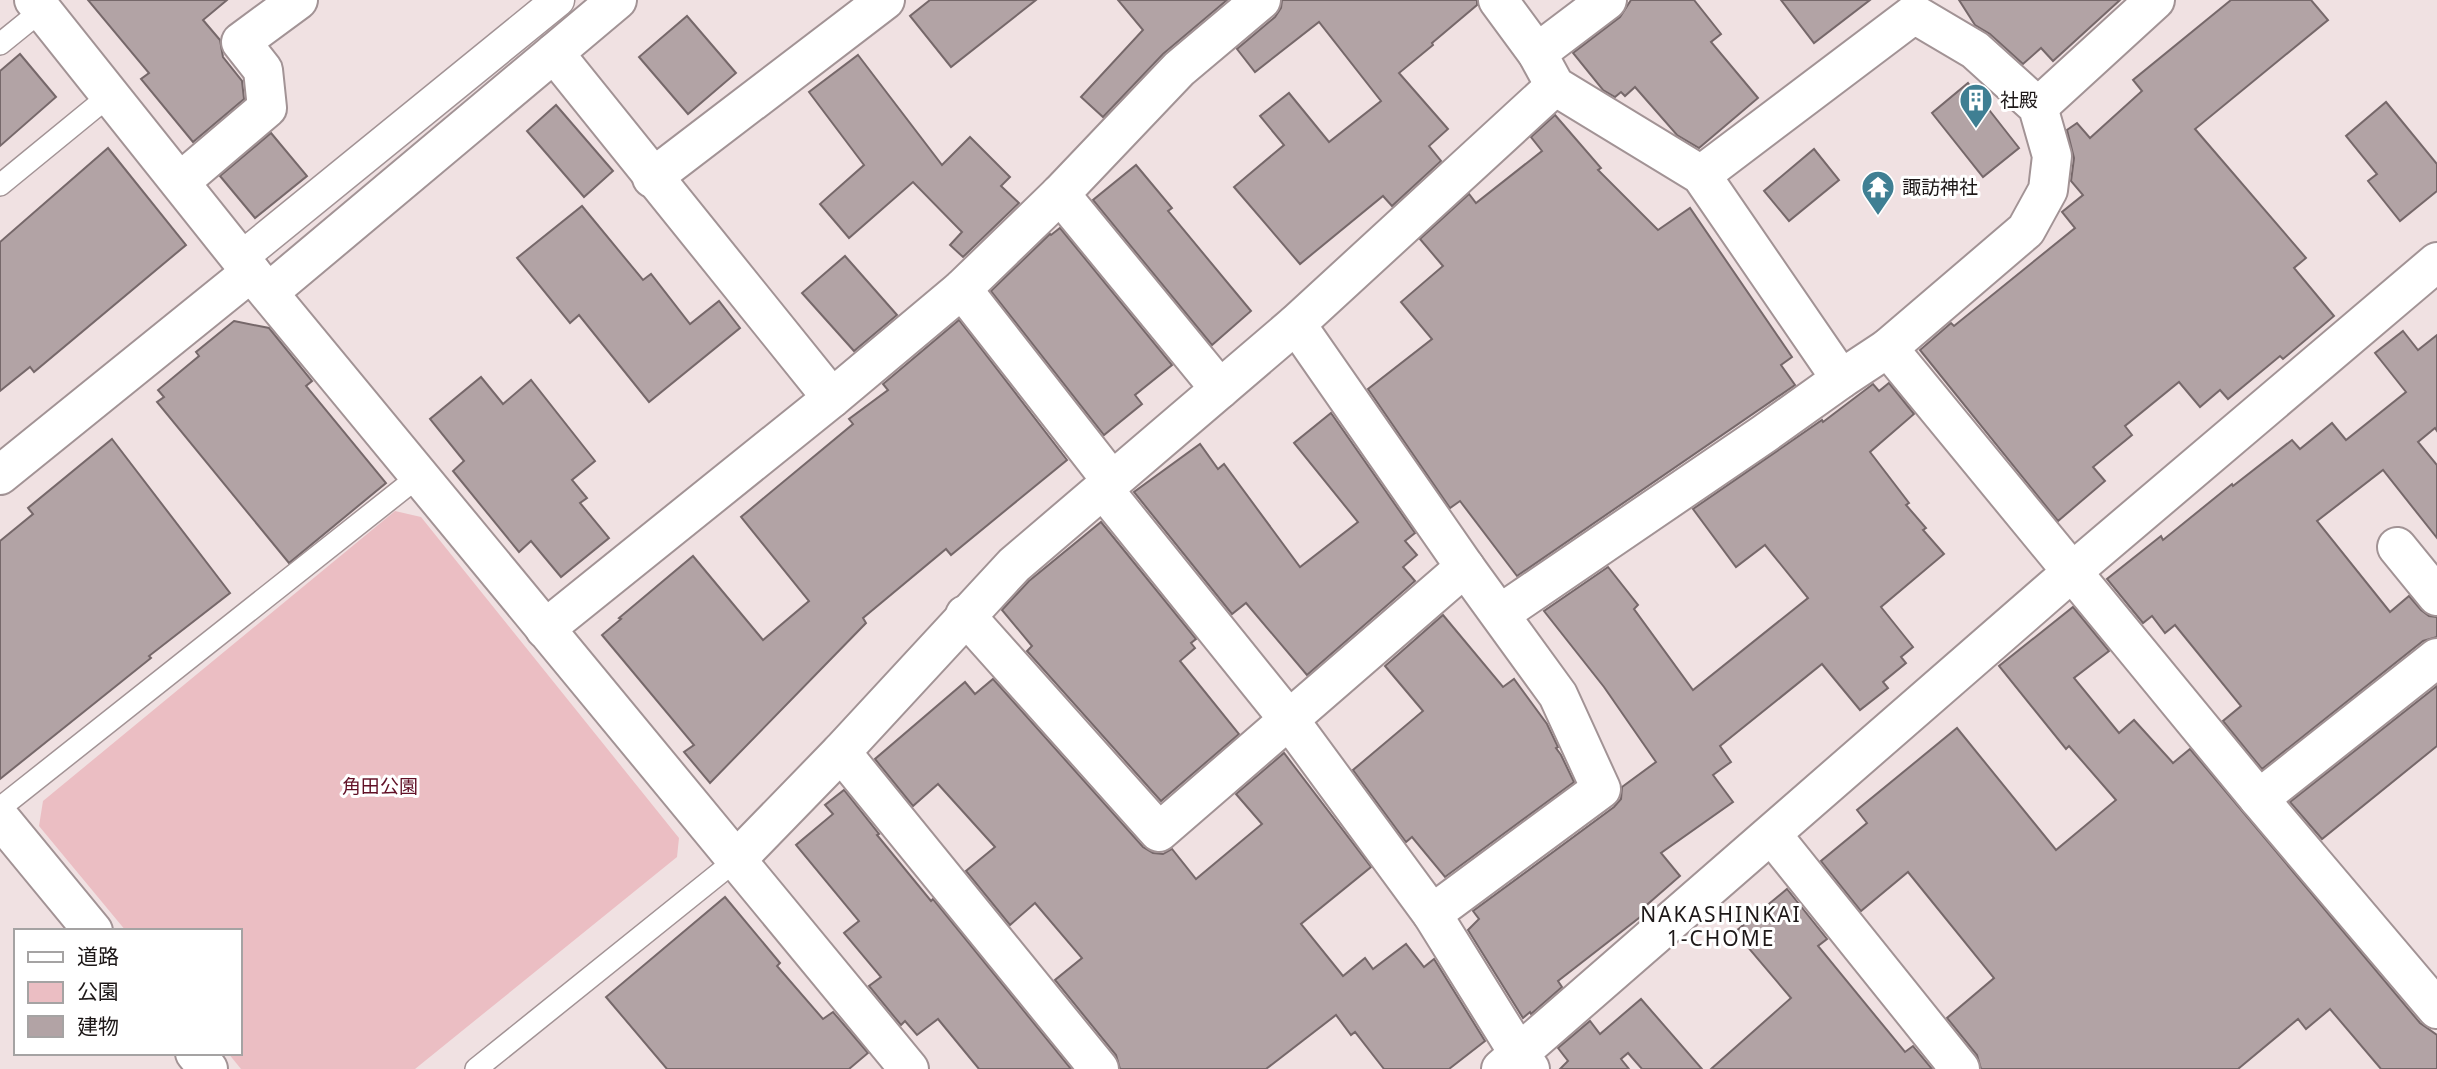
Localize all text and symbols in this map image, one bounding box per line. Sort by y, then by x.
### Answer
building icon: 社殿 [1957,81,1995,130]
place label: 社殿 [2000,87,2038,113]
temple icon: 諏訪神社 [1859,168,1897,217]
place label: 諏訪神社 [1902,174,1978,200]
park label: 角田公園 [342,773,418,799]
district label: NAKASHINKAI 1-CHOME [1640,900,1802,952]
legend [14,929,242,1055]
text: 道路 [77,942,119,970]
text: 公園 [77,977,119,1005]
text: 建物 [77,1012,119,1040]

